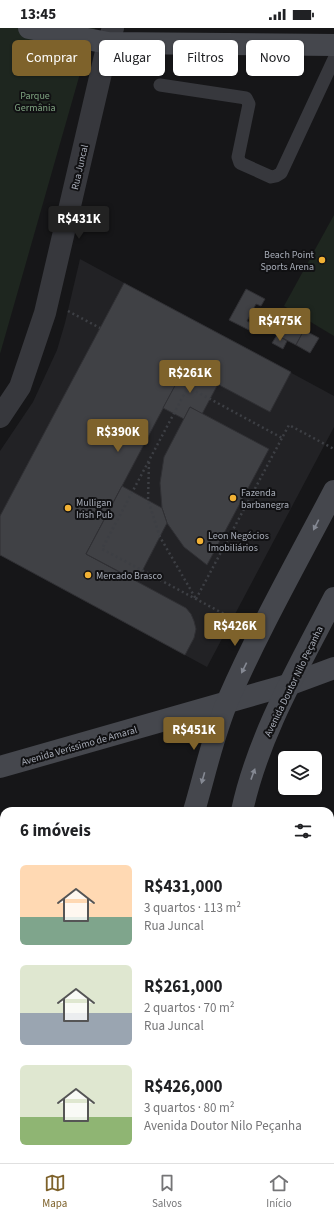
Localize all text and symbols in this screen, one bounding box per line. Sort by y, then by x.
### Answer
text: 13:45 [20,4,56,25]
chip: Comprar [12,40,91,76]
chip: Alugar [99,40,165,76]
chip: Filtros [173,40,238,76]
chip: Novo [246,40,304,76]
park label: Parque Germânia [15,89,55,115]
street label: Rua Juncal [68,143,92,191]
pin: R$431K [46,206,112,240]
text: R$431K [57,210,101,228]
place label: Beach Point Sports Arena [260,248,315,274]
marker: Beach Point Sports Arena [317,255,327,265]
pin: R$475K [247,308,313,342]
text: R$475K [258,312,302,330]
pin: R$261K [157,360,223,394]
text: R$261K [168,364,212,382]
pin: R$390K [85,419,151,453]
text: R$390K [96,423,140,441]
place label: Fazenda barbanegra [241,486,289,512]
marker: Fazenda barbanegra [228,493,238,503]
place label: Mulligan Irish Pub [76,496,113,522]
marker: Mulligan Irish Pub [63,503,73,513]
one-way arrow [313,520,319,531]
place label: Leon Negócios Imobiliários [208,529,269,555]
marker: Leon Negócios Imobiliários [195,536,205,546]
place label: Mercado Brasco [96,569,162,583]
marker: Mercado Brasco [83,570,93,580]
pin: R$426K [202,613,268,647]
text: R$426K [213,617,257,635]
street label: Avenida Doutor Nilo Peçanha [261,624,327,739]
one-way arrow [241,663,247,674]
pin: R$451K [161,717,227,751]
text: R$451K [172,721,216,739]
street label: Avenida Veríssimo de Amaral [20,723,139,769]
map controls [278,751,322,795]
button: layers [278,751,322,795]
one-way arrow [250,767,256,779]
one-way arrow [200,772,206,785]
text: 6 imóveis [20,819,91,843]
icon: filters [292,820,314,842]
text: R$431,000 [144,875,222,899]
icon: home [52,881,100,929]
text: 3 quartos · 113 m² [144,899,241,917]
text: Rua Juncal [144,917,204,935]
text: R$261,000 [144,975,222,999]
icon: home [52,981,100,1029]
text: 2 quartos · 70 m² [144,999,235,1017]
text: Rua Juncal [144,1017,204,1035]
text: R$426,000 [144,1075,222,1099]
icon: home [52,1081,100,1129]
text: 3 quartos · 80 m² [144,1099,235,1117]
text: Avenida Doutor Nilo Peçanha [144,1117,302,1135]
tab: Mapa [42,1172,67,1211]
tab: Salvos [152,1172,182,1211]
tab: Início [266,1172,292,1211]

